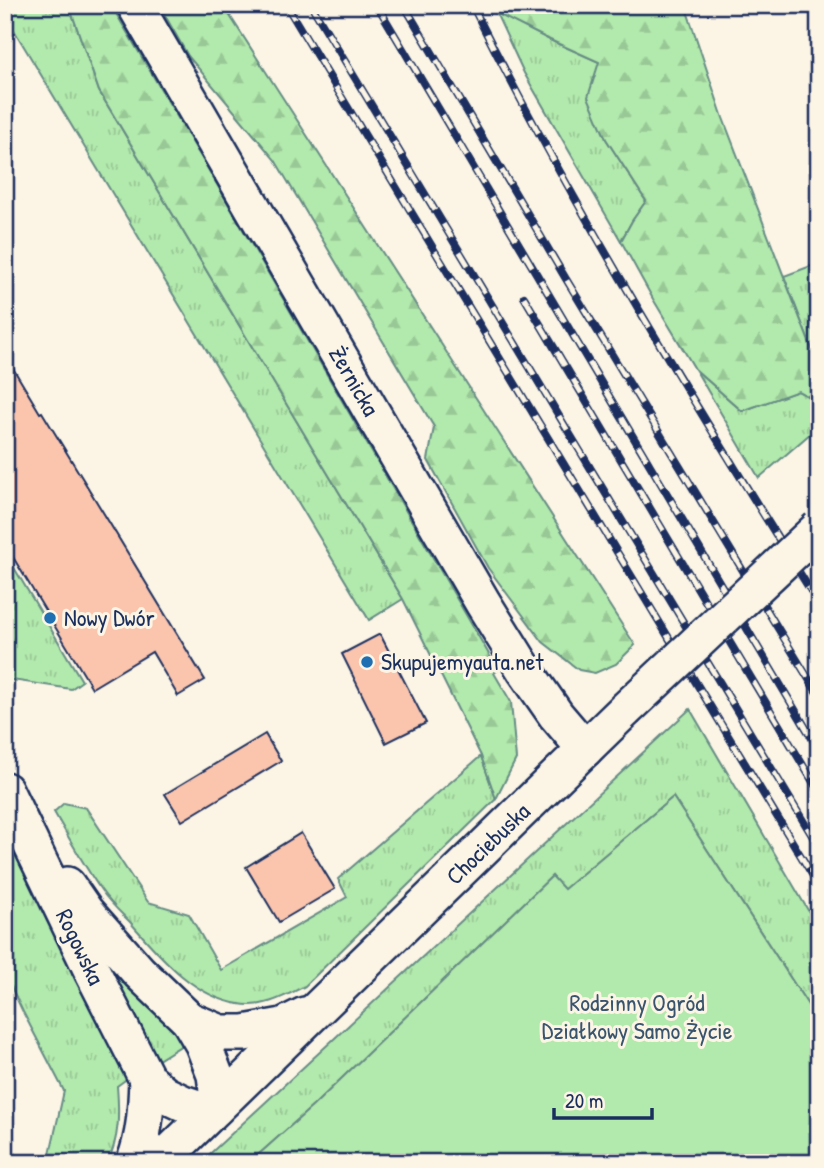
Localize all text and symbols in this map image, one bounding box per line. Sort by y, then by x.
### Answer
street label: Żernicka [322,340,388,421]
place label: Nowy Dwór [64,601,155,633]
marker: Nowy Dwór [42,610,58,626]
place label: Skupujemyauta.net [381,645,544,677]
marker: Skupujemyauta.net [359,654,375,670]
street label: Chociebuska [438,795,536,891]
street label: Rogowska [49,903,113,990]
park label: Rodzinny Ogród Działkowy Samo Życie [542,986,733,1046]
scale bar [554,1077,652,1121]
text: 20 m [565,1086,603,1115]

